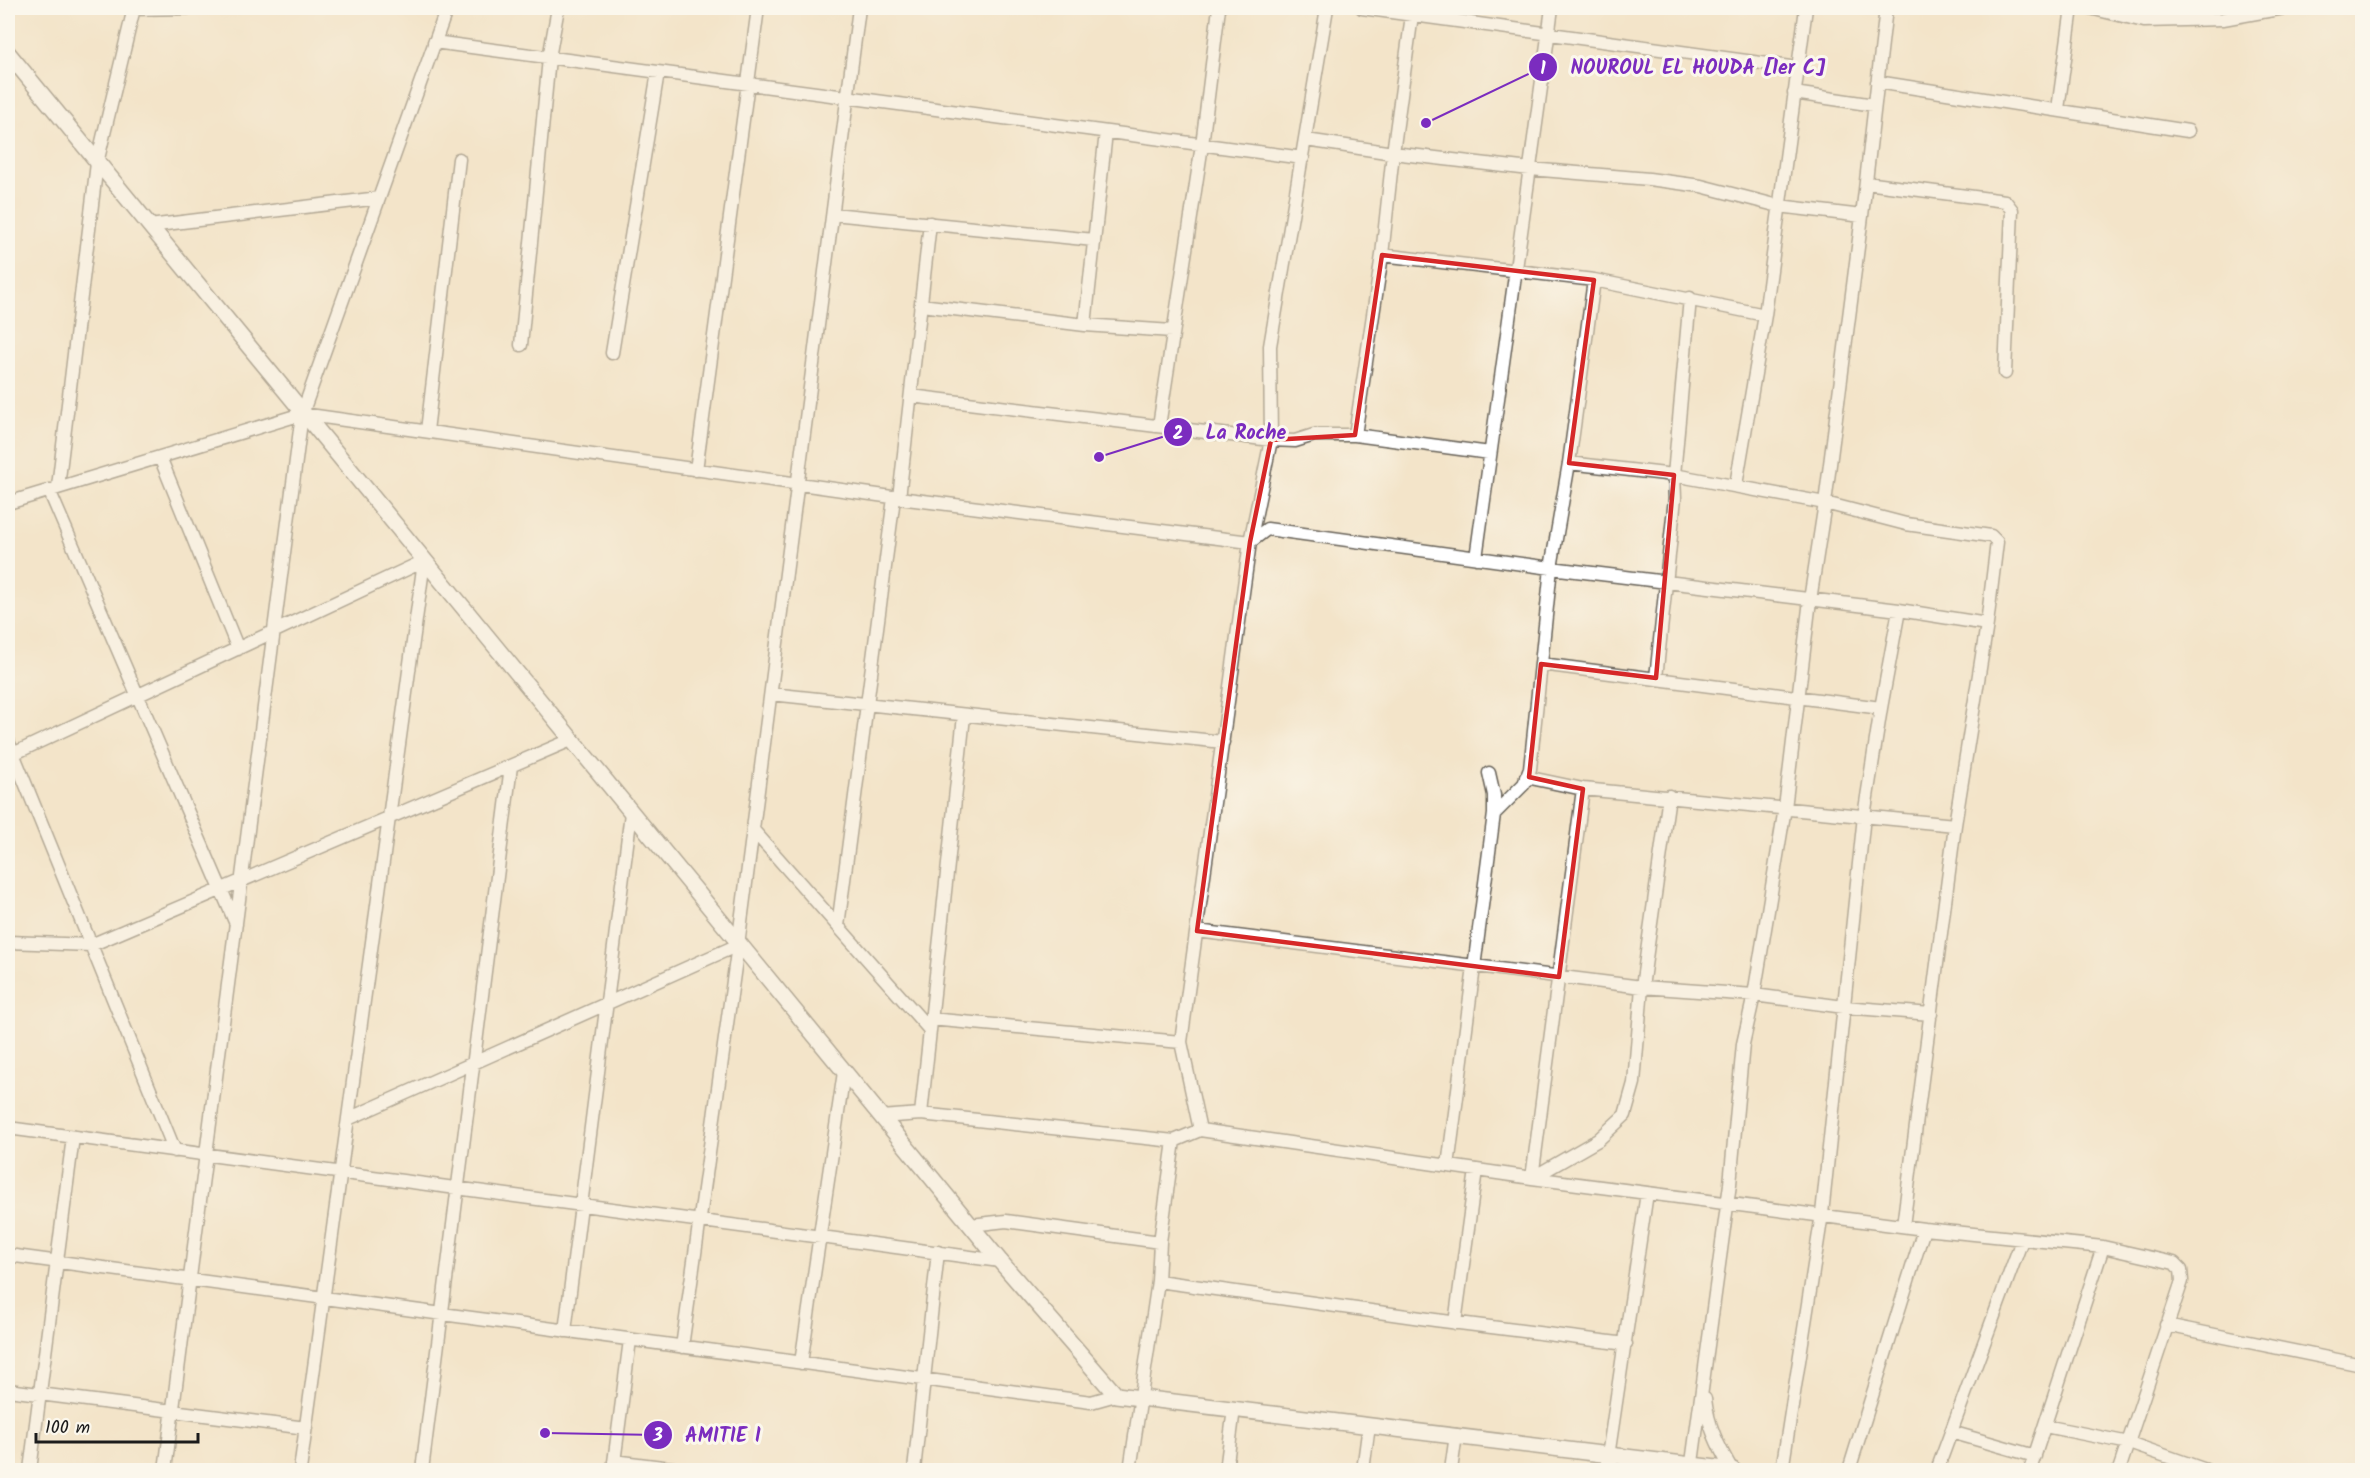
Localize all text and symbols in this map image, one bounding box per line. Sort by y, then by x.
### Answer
callout: NOUROUL EL HOUDA [1er C] [1528,48,1838,86]
text: NOUROUL EL HOUDA [1er C] [1570,53,1826,85]
text: 1 [1540,55,1546,84]
callout: La Roche [1163,413,1298,451]
text: La Roche [1206,418,1287,450]
text: 2 [1173,420,1183,449]
scale bar [36,1406,198,1444]
text: 100 m [45,1414,90,1443]
callout: AMITIE I [643,1416,773,1454]
text: AMITIE I [685,1421,761,1453]
text: 3 [652,1422,663,1451]

